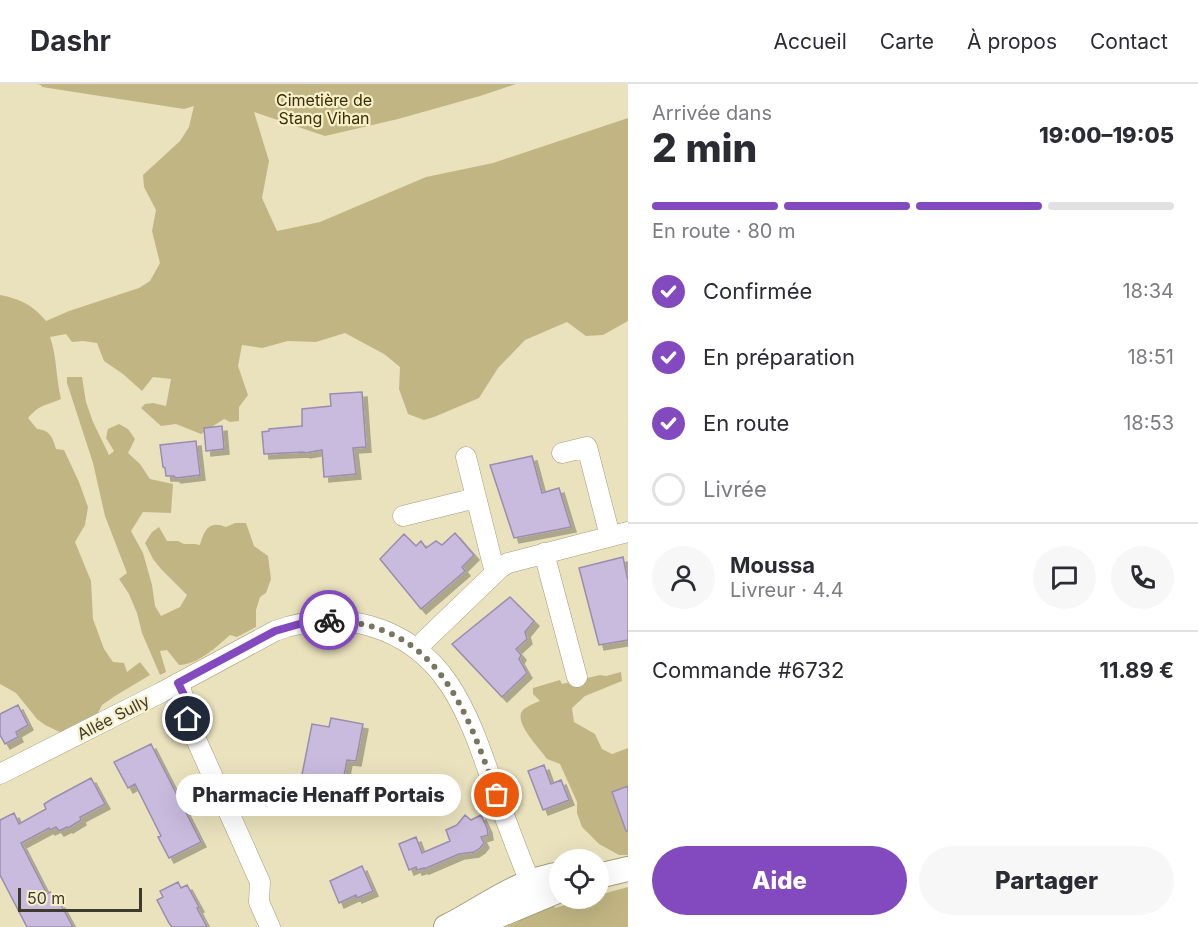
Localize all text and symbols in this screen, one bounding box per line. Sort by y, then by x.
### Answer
text: Dashr [30,24,111,58]
text: Accueil [773,29,847,54]
text: Carte [880,29,934,54]
text: À propos [967,29,1057,54]
text: Contact [1090,29,1168,54]
park label: Cimetière de Stang Vihan [276,90,372,128]
text: Arrivée dans [652,101,772,125]
text: 19:00–19:05 [1039,122,1174,148]
text: 2 min [652,124,757,171]
text: En route · 80 m [652,219,796,243]
icon: check [652,275,685,308]
text: Confirmée [703,278,812,304]
text: 18:34 [1122,279,1174,303]
icon: check [652,341,685,374]
text: En préparation [703,344,855,370]
text: 18:51 [1127,345,1174,369]
icon: check [652,407,685,440]
text: En route [703,410,789,436]
text: 18:53 [1123,411,1174,435]
text: Livrée [703,476,767,502]
button: person [652,546,715,609]
button: chat [1033,546,1096,609]
button: phone [1111,546,1174,609]
text: Moussa [730,552,815,578]
text: Livreur · 4.4 [730,578,844,602]
courier [299,590,359,650]
icon: bike [313,604,346,637]
text: Commande #6732 [652,657,844,683]
text: 11.89 € [1099,657,1174,683]
street label: Allée Sully [73,690,153,744]
pin [162,693,213,744]
icon: home [171,702,204,735]
pin [471,769,522,820]
callout: Pharmacie Henaff Portais [176,774,461,816]
icon: bag [480,778,513,811]
text: Pharmacie Henaff Portais [192,783,445,807]
button: Aide [652,846,907,915]
button: Partager [919,846,1174,915]
map controls [549,849,609,909]
button: locate [549,849,609,909]
scale bar [18,885,142,912]
text: 50 m [27,888,65,908]

